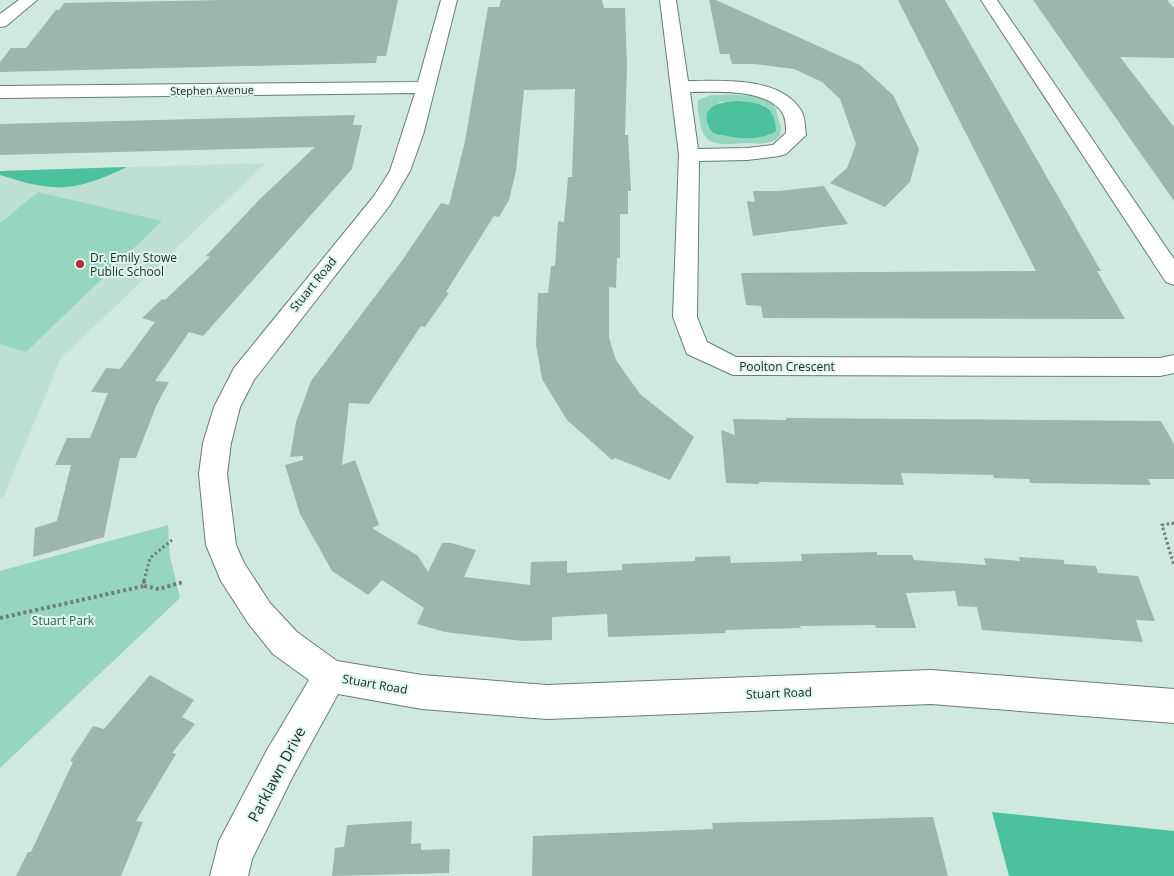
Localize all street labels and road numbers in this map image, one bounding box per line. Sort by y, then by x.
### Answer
street label: Stephen Avenue [170,82,254,98]
street label: Stuart Road [286,253,340,315]
street label: Poolton Crescent [739,358,835,375]
street label: Stuart Road [341,670,409,698]
street label: Stuart Road [746,683,812,703]
street label: Parklawn Drive [243,723,309,825]

